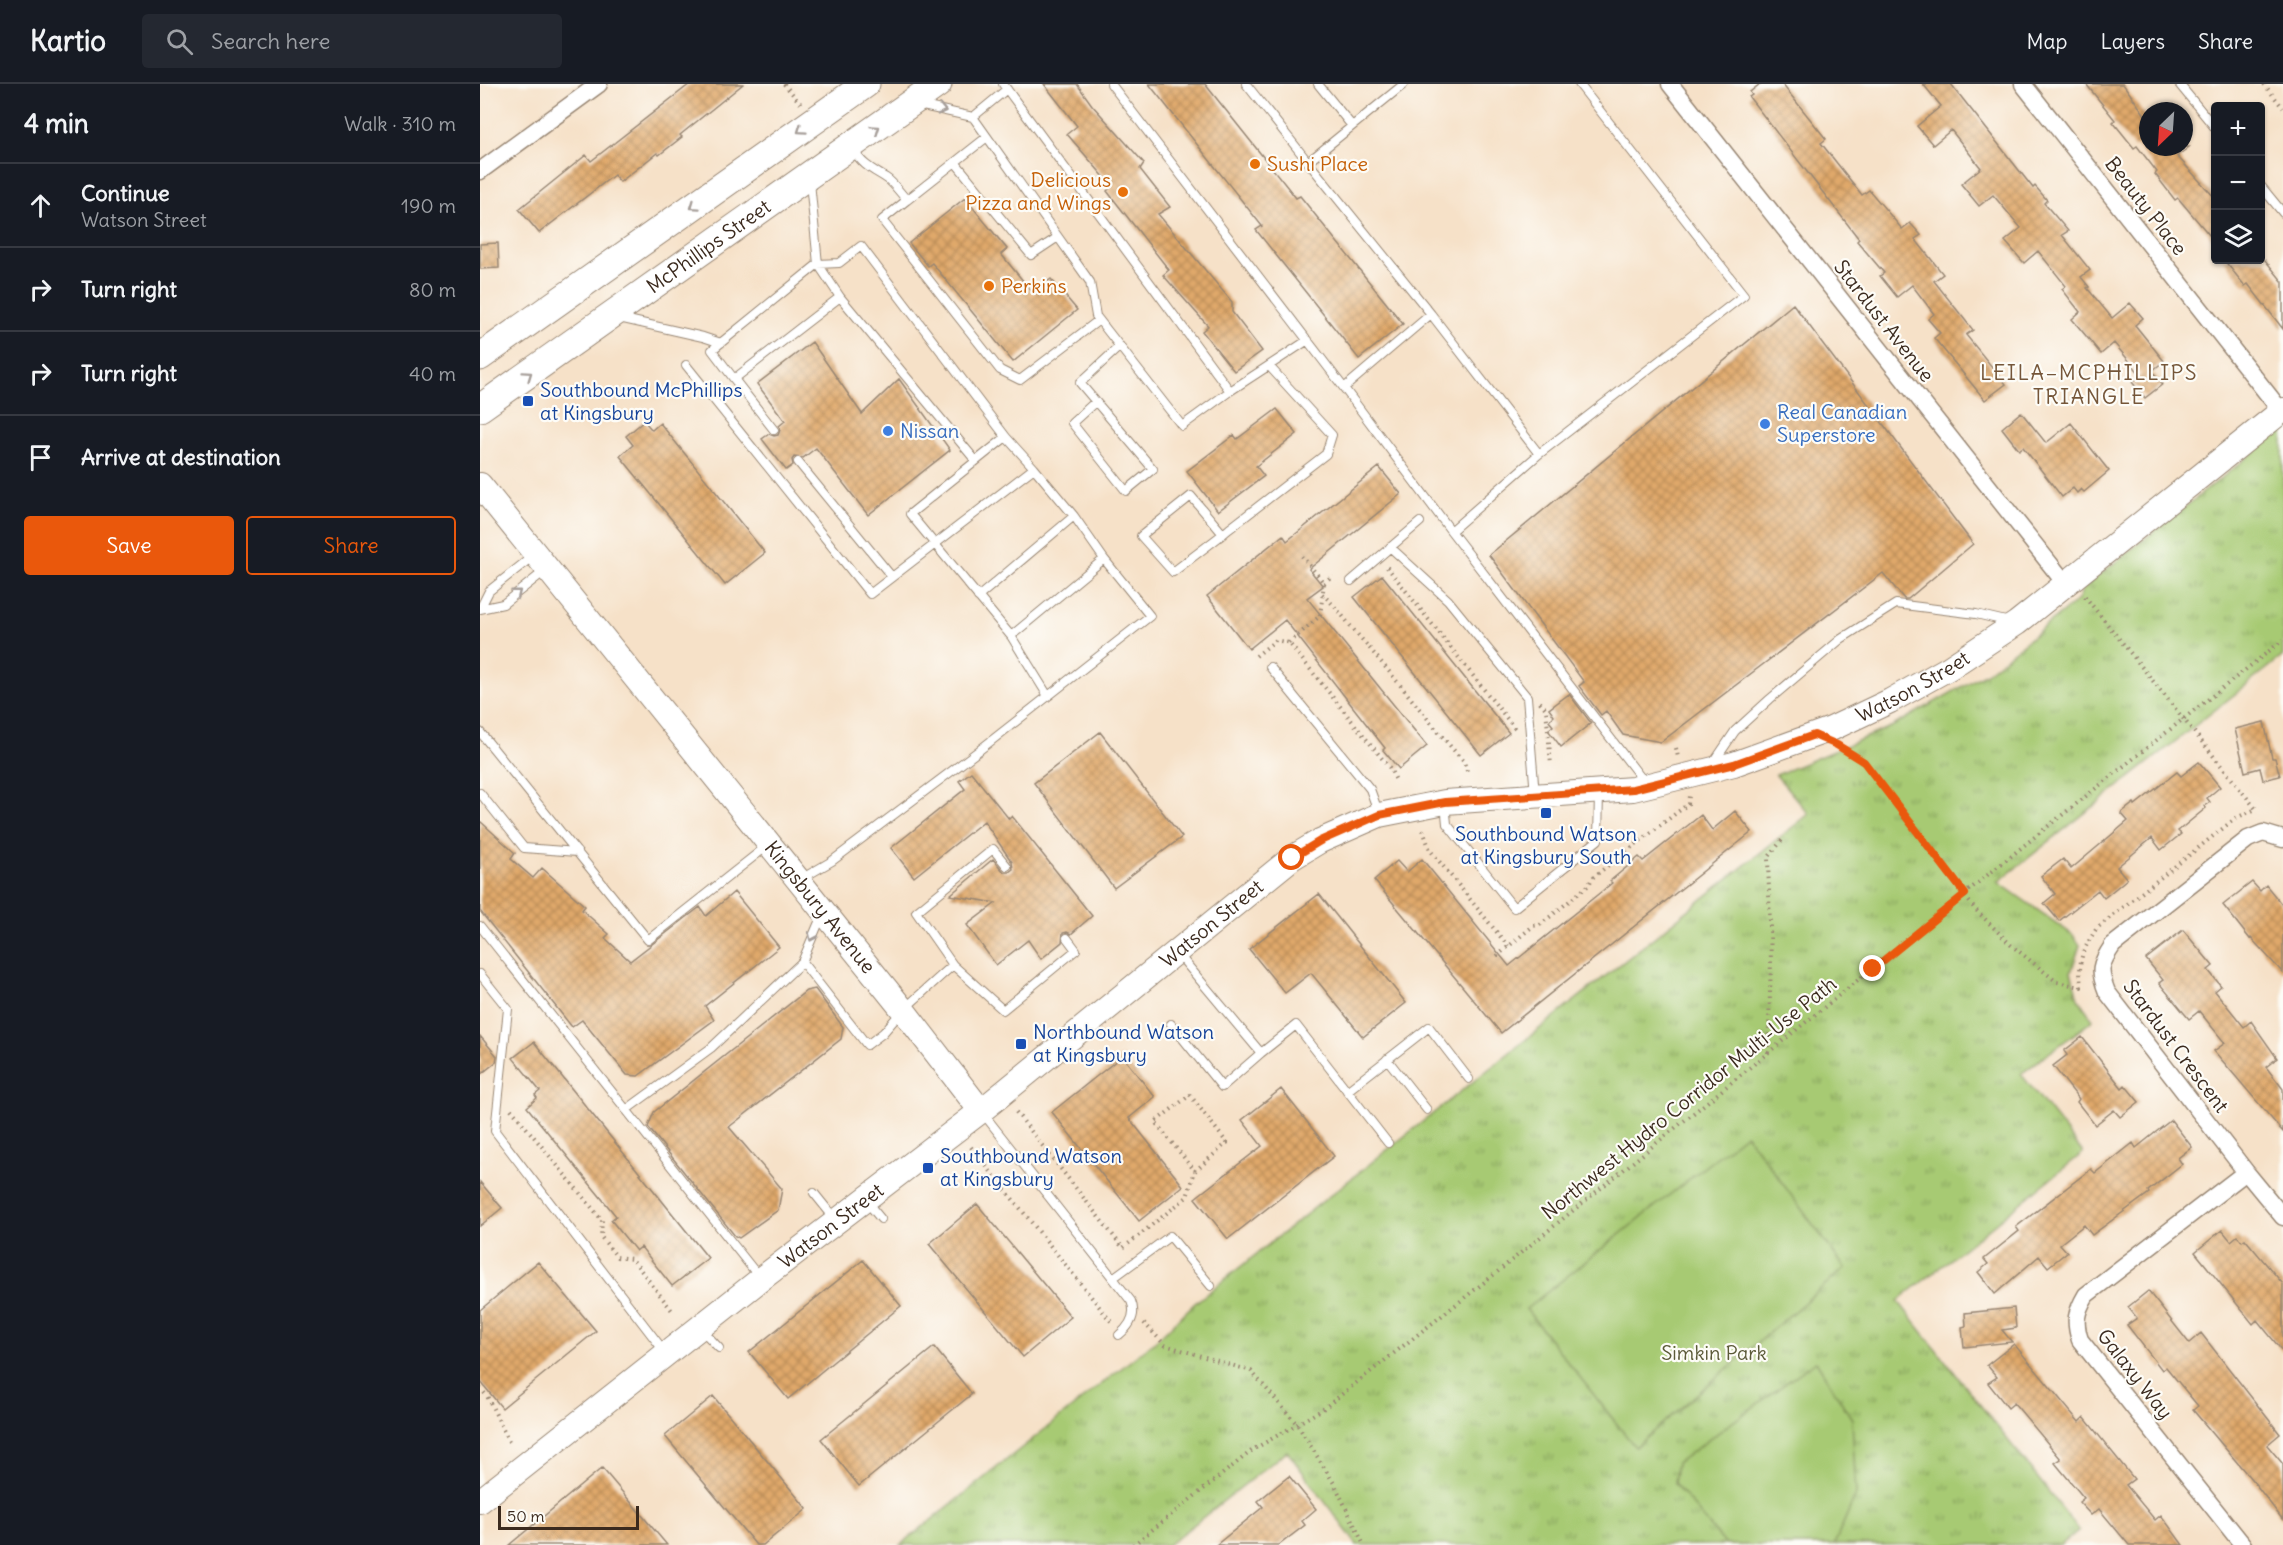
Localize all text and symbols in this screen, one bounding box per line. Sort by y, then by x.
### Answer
search box [142,14,562,68]
text: Kartio [30,23,106,59]
icon: search [163,25,196,58]
text: Search here [211,27,330,55]
text: Map [2027,28,2067,55]
text: Layers [2100,28,2165,55]
text: Share [2198,28,2253,55]
north arrow [2139,102,2193,156]
map controls [2211,102,2265,264]
button: + [2211,102,2265,156]
one-way arrow [937,103,947,116]
text: 4 min [24,107,89,140]
text: Walk · 310 m [344,111,456,136]
one-way arrow [796,123,807,134]
one-way arrow [869,125,880,136]
place label: Sushi Place [1267,151,1368,176]
street label: Beauty Place [2100,151,2193,260]
button: − [2211,156,2265,210]
marker: Sushi Place [1248,157,1262,171]
place label: Delicious Pizza and Wings [965,167,1111,215]
text: Continue [81,179,170,207]
marker: Delicious Pizza and Wings [1116,185,1130,199]
icon: ahead [24,189,57,222]
text: 190 m [401,193,456,218]
street label: McPhillips Street [641,193,775,298]
one-way arrow [689,199,700,210]
text: Watson Street [81,207,207,232]
button: layers [2211,210,2265,264]
street label: Stardust Avenue [1829,255,1940,387]
icon: right [24,273,57,306]
place label: Perkins [1001,273,1067,298]
text: Turn right [81,275,177,303]
text: 80 m [409,277,456,302]
marker: Perkins [982,279,996,293]
icon: right [24,357,57,390]
text: Turn right [81,359,177,387]
district label: LEILA–MCPHILLIPS TRIANGLE [1980,359,2198,410]
text: 40 m [409,361,456,386]
one-way arrow [521,371,532,382]
place label: Southbound McPhillips at Kingsbury [540,377,742,425]
marker: Southbound McPhillips at Kingsbury [521,394,535,408]
place label: Real Canadian Superstore [1777,399,1907,447]
marker: Real Canadian Superstore [1758,417,1772,431]
place label: Nissan [900,418,959,443]
marker: Nissan [881,424,895,438]
icon: arrive [24,441,57,474]
text: Arrive at destination [81,443,281,471]
button: Save [24,516,234,575]
button: Share [246,516,456,575]
one-way arrow [510,590,521,601]
street label: Watson Street [1852,645,1974,727]
marker: Southbound Watson at Kingsbury South [1539,806,1553,820]
place label: Southbound Watson at Kingsbury South [1455,821,1637,869]
street label: Kingsbury Avenue [760,835,881,978]
route start [1278,844,1304,870]
street label: Watson Street [1154,874,1268,973]
one-way arrow [807,930,819,941]
route end [1859,955,1885,981]
street label: Northwest Hydro Corridor Multi-Use Path [1536,971,1841,1224]
street label: Stardust Crescent [2118,974,2235,1117]
place label: Northbound Watson at Kingsbury [1033,1019,1214,1067]
marker: Northbound Watson at Kingsbury [1014,1037,1028,1051]
place label: Southbound Watson at Kingsbury [940,1143,1122,1191]
marker: Southbound Watson at Kingsbury [921,1161,935,1175]
street label: Watson Street [773,1177,888,1273]
street label: Galaxy Way [2092,1324,2178,1424]
park label: Simkin Park [1661,1340,1767,1365]
scale bar [498,1503,639,1530]
text: 50 m [507,1506,545,1526]

